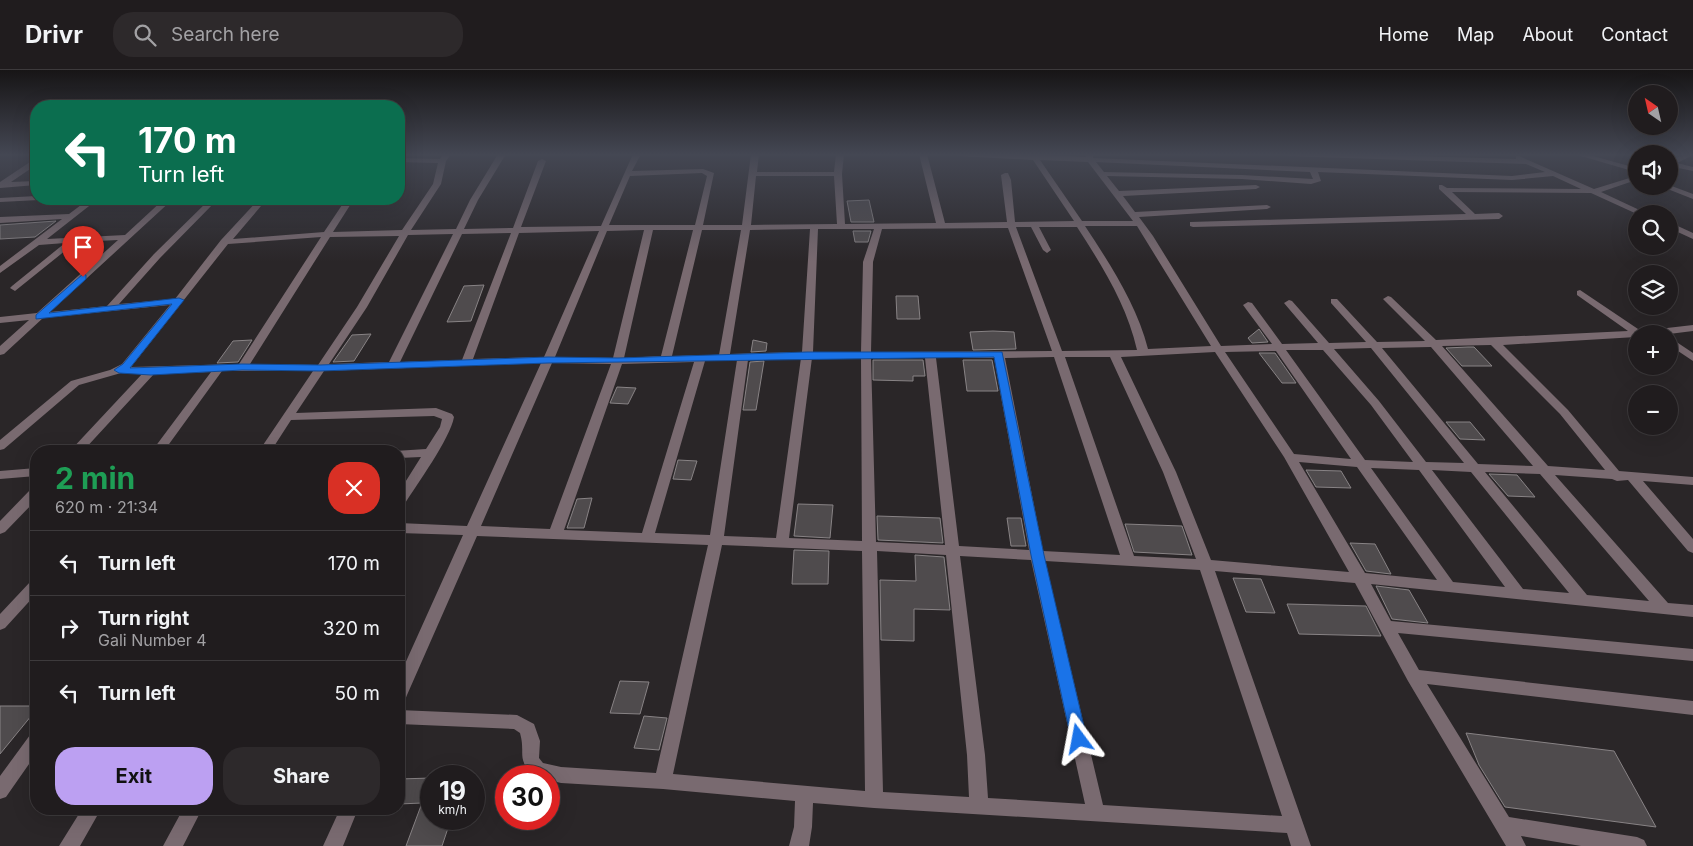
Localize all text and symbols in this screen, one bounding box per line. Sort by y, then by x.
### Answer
search box [113,12,463,57]
text: Drivr [25,20,83,49]
icon: search [131,21,159,49]
text: Search here [171,23,280,46]
text: Home [1379,24,1429,45]
text: Map [1457,24,1494,45]
text: About [1522,24,1573,45]
text: Contact [1601,24,1668,45]
north arrow [1628,85,1678,135]
map controls [1628,85,1678,435]
text: 170 m [138,119,237,161]
icon: left [55,120,120,185]
button: sound [1628,145,1678,195]
text: Turn left [138,161,224,187]
button: search [1628,205,1678,255]
pin [62,226,104,277]
icon: arrive [69,233,97,261]
button: layers [1628,265,1678,315]
button: + [1628,325,1678,375]
button: − [1628,385,1678,435]
text: 2 min [55,460,135,496]
button: close [328,462,380,514]
text: 620 m · 21:34 [55,497,158,517]
icon: left [55,549,83,577]
text: Turn left [98,552,176,575]
text: 170 m [328,552,380,575]
text: Turn right [98,607,189,630]
icon: right [55,614,83,642]
text: 320 m [323,617,380,640]
text: Gali Number 4 [98,630,207,650]
icon: left [55,679,83,707]
text: Turn left [98,682,176,705]
text: 50 m [334,682,380,705]
position arrow [1052,712,1104,764]
button: Exit [55,747,213,805]
button: Share [223,747,380,805]
speed limit sign: 30 [495,765,560,830]
text: 19 [439,776,466,806]
text: km/h [438,802,467,817]

